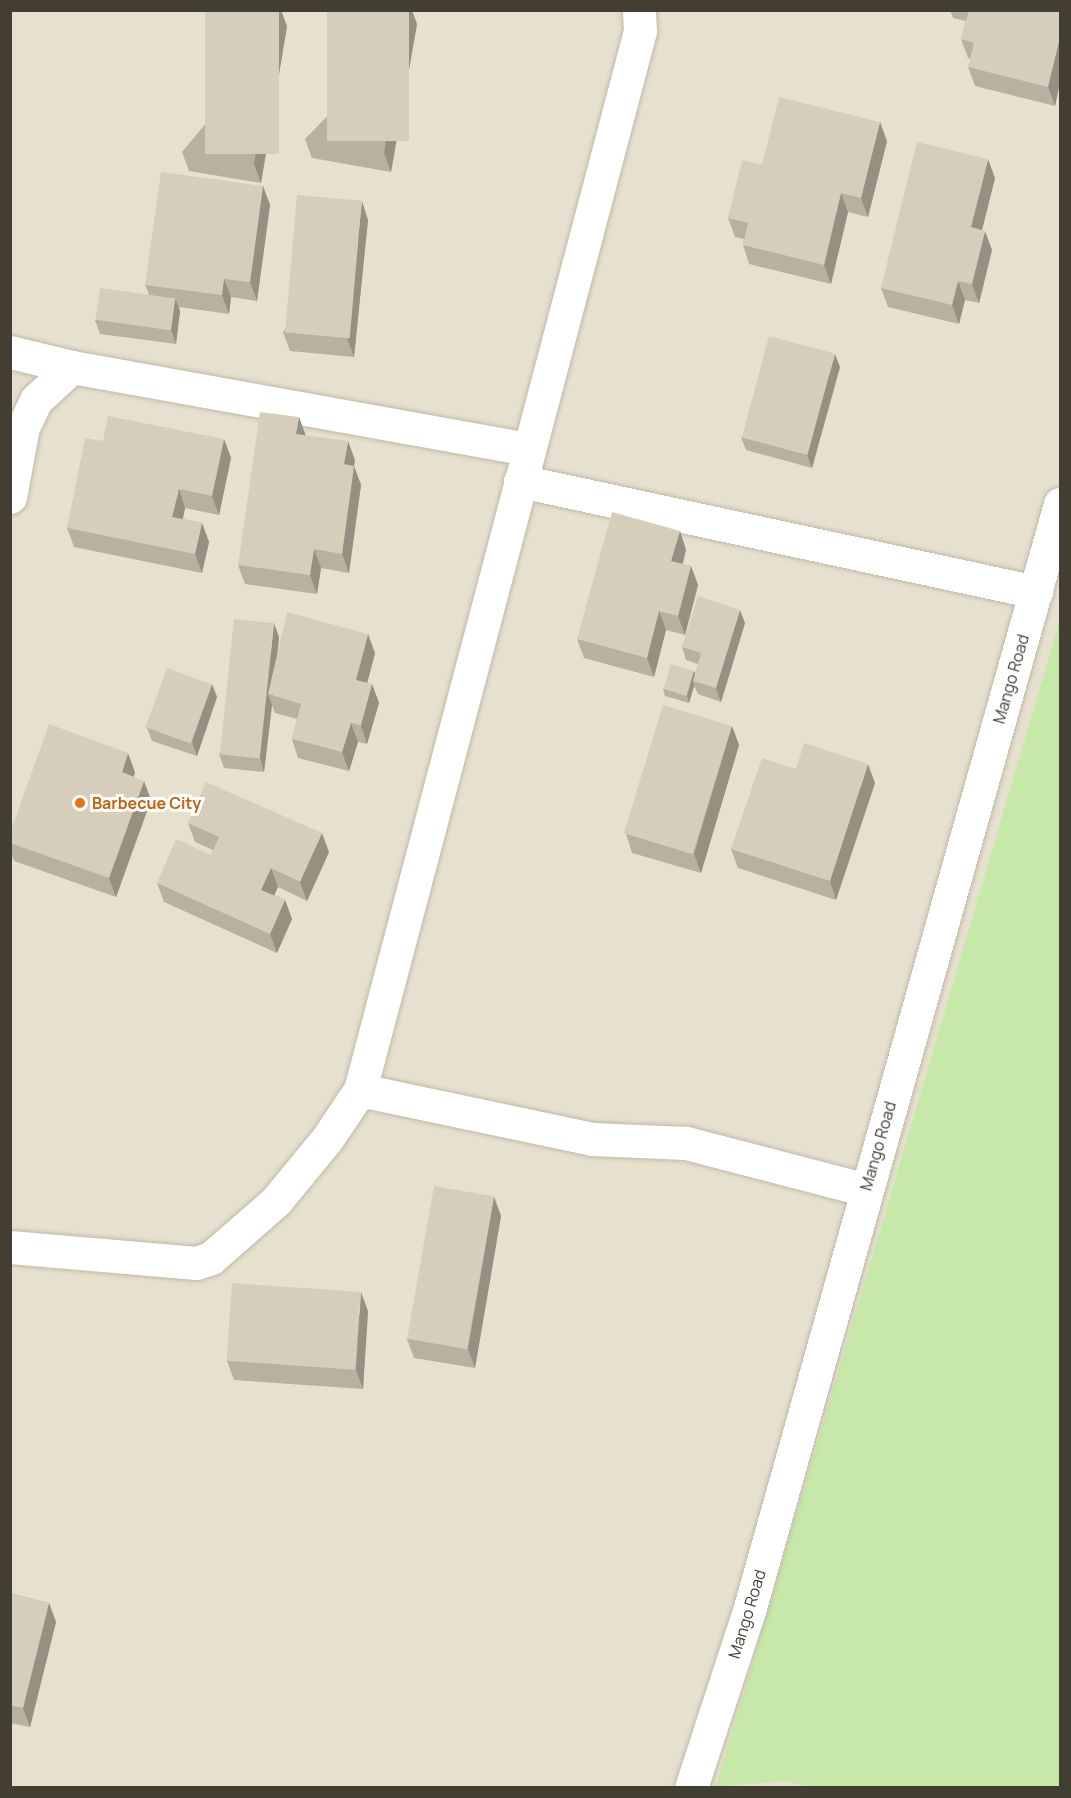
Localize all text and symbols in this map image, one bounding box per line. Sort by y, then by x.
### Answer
street label: Mango Road [989,632,1033,726]
place label: Barbecue City [92,793,201,813]
marker: Barbecue City [73,796,87,810]
street label: Mango Road [856,1099,900,1193]
street label: Mango Road [724,1567,770,1661]

